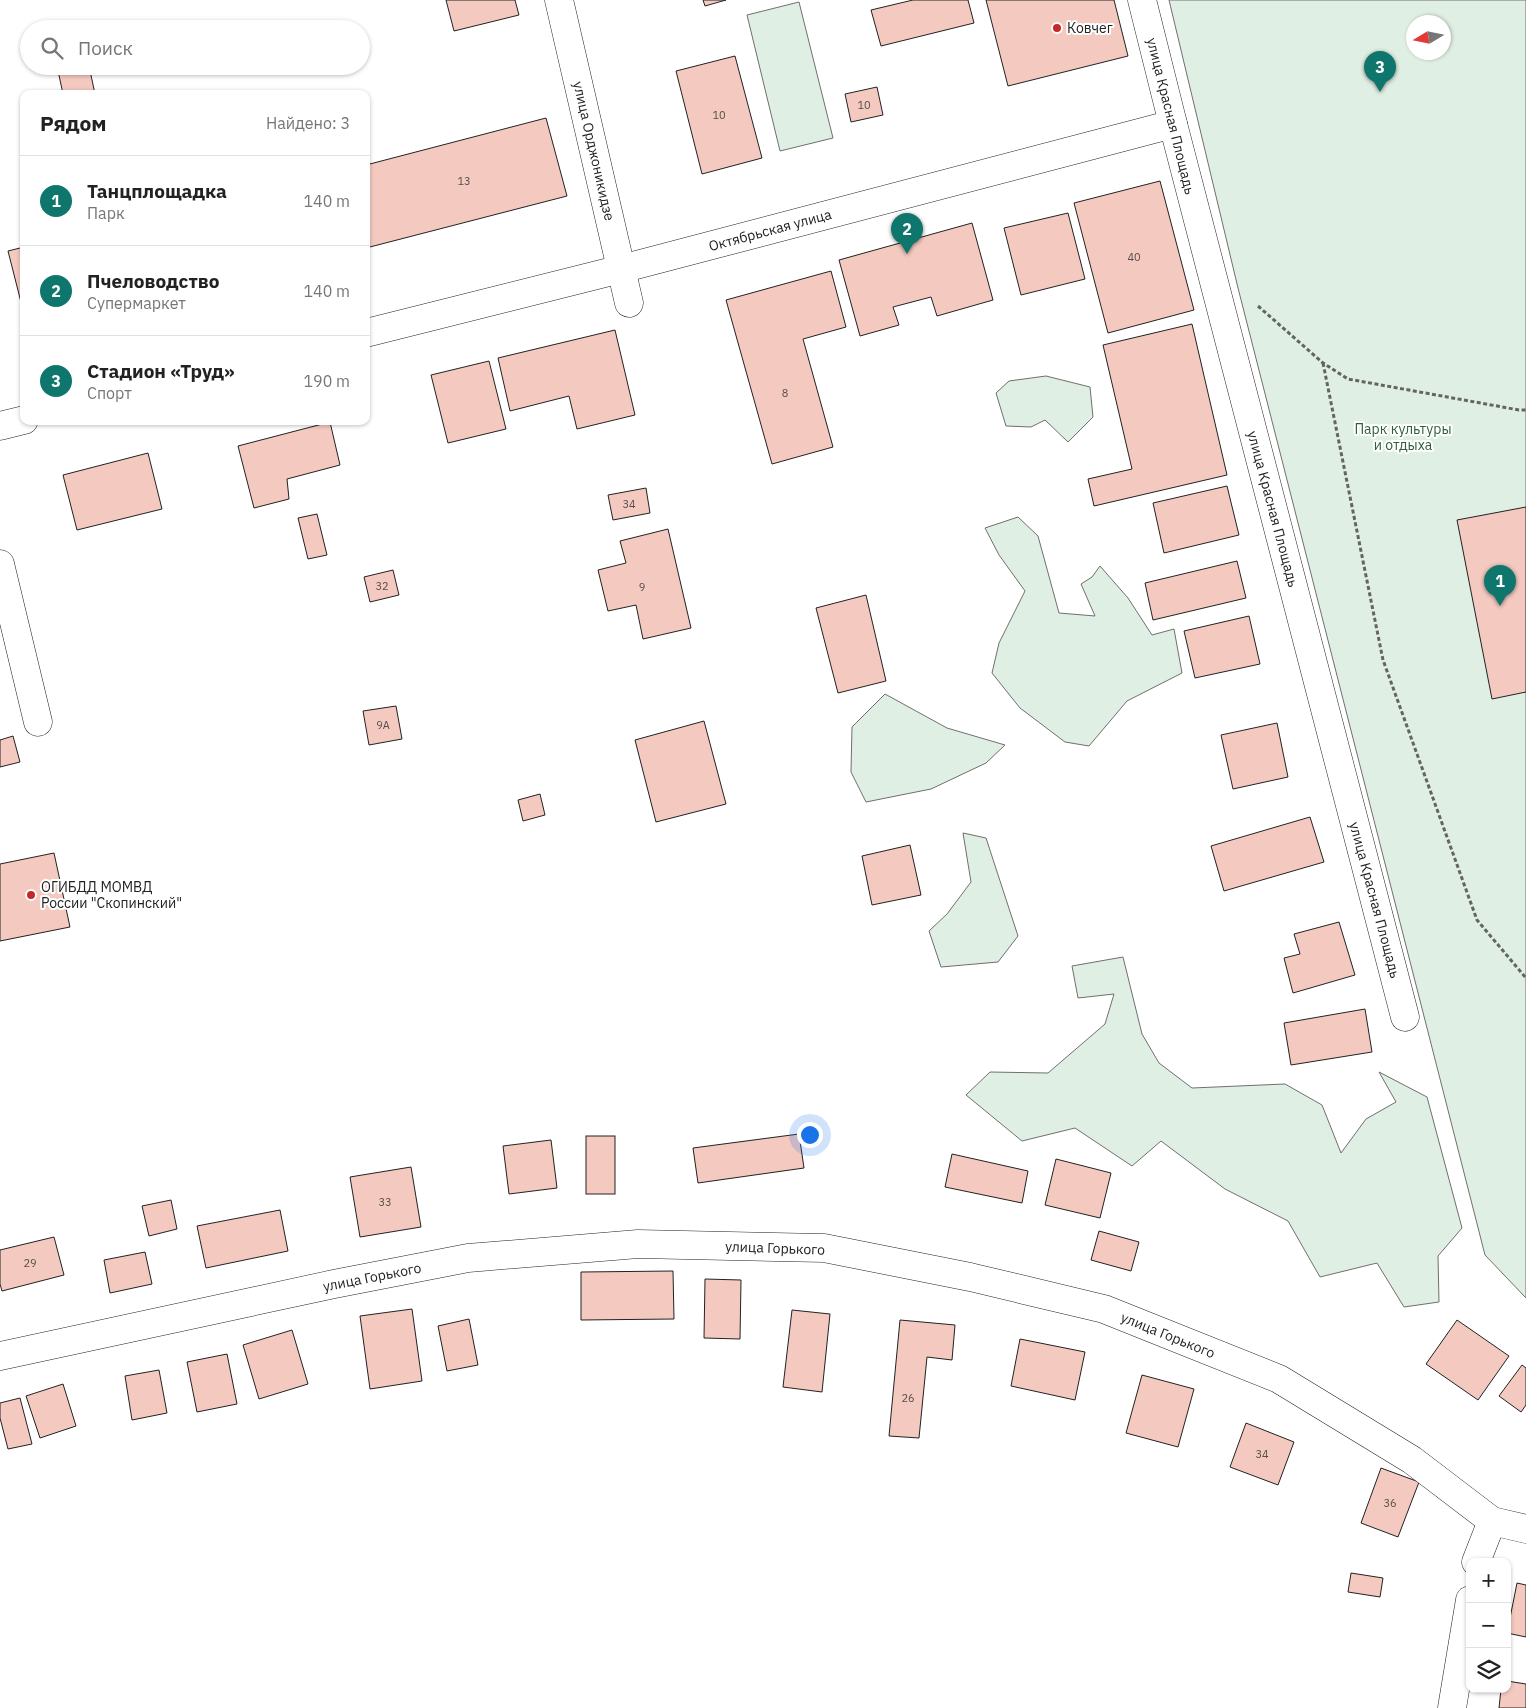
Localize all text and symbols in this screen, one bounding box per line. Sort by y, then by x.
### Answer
north arrow [1406,15,1451,60]
place label: Ковчег [1067,19,1113,37]
search box [20,20,370,75]
marker: Ковчег [1051,22,1063,34]
icon: search [38,34,66,62]
text: Поиск [78,36,133,60]
street label: улица Красная Площадь [1143,36,1199,196]
pin: 3 [1364,51,1396,92]
street label: улица Орджоникидзе [569,80,619,223]
house number: 10 [857,98,871,112]
house number: 10 [712,108,726,122]
text: Рядом [40,109,107,137]
text: Найдено: 3 [266,113,350,133]
house number: 13 [457,174,471,188]
text: Танцплощадка [87,179,227,203]
text: 1 [51,191,61,211]
text: 140 m [303,191,350,211]
text: Парк [87,203,125,223]
street label: Октябрьская улица [707,205,834,255]
pin: 2 [891,213,923,254]
house number: 40 [1127,250,1141,264]
text: Пчеловодство [87,269,219,293]
text: 2 [51,281,61,301]
text: 140 m [303,281,350,301]
text: Супермаркет [87,293,186,313]
text: Стадион «Труд» [87,359,235,383]
text: 3 [51,371,61,391]
text: 190 m [303,371,350,391]
text: Спорт [87,383,132,403]
house number: 8 [782,386,788,400]
park label: Парк культуры и отдыха [1354,420,1452,454]
street label: улица Красная Площадь [1243,429,1303,589]
house number: 34 [622,497,636,511]
pin: 1 [1484,565,1516,606]
house number: 32 [375,579,389,593]
house number: 9 [639,580,645,594]
house number: 9А [376,718,390,732]
street label: улица Красная Площадь [1345,820,1405,980]
place label: ОГИБДД МОМВД России "Скопинский" [41,878,182,912]
marker: ОГИБДД МОМВД России "Скопинский" [25,889,37,901]
your location [797,1122,823,1148]
house number: 33 [378,1195,392,1209]
street label: улица Горького [725,1237,825,1259]
house number: 29 [23,1256,37,1270]
street label: улица Горького [321,1259,423,1295]
street label: улица Горького [1118,1308,1218,1362]
house number: 26 [901,1391,915,1405]
house number: 34 [1255,1447,1269,1461]
house number: 36 [1383,1496,1397,1510]
map controls [1466,1558,1511,1693]
button: + [1466,1558,1511,1603]
button: − [1466,1603,1511,1648]
button: layers [1466,1648,1511,1693]

